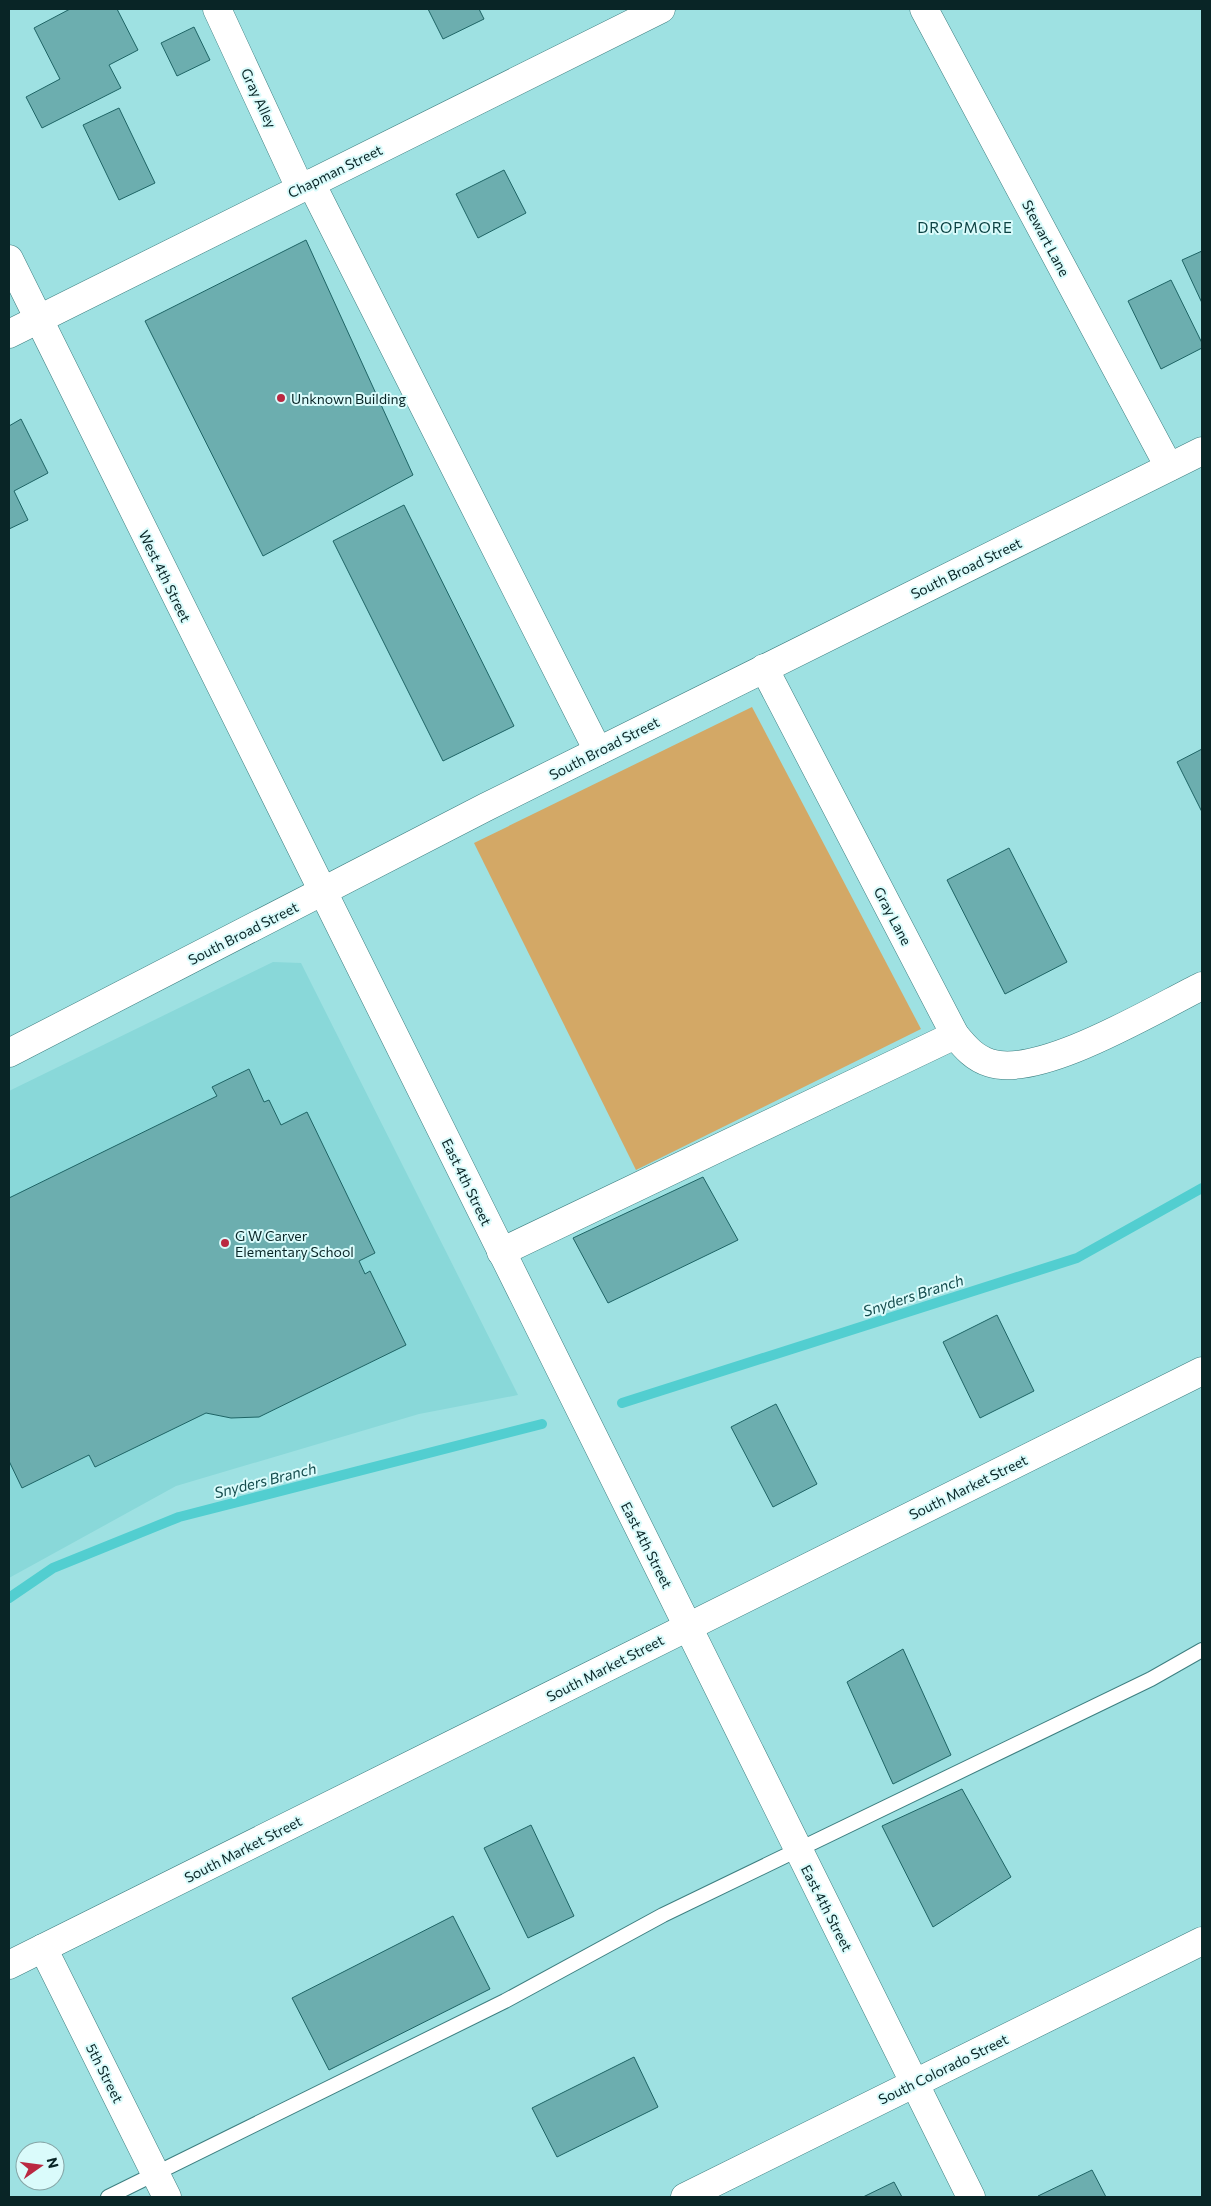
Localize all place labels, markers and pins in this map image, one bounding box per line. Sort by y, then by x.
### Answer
place label: Unknown Building [291,390,407,407]
marker: Unknown Building [275,392,287,404]
place label: G W Carver Elementary School [235,1227,354,1260]
marker: G W Carver Elementary School [219,1237,231,1249]

